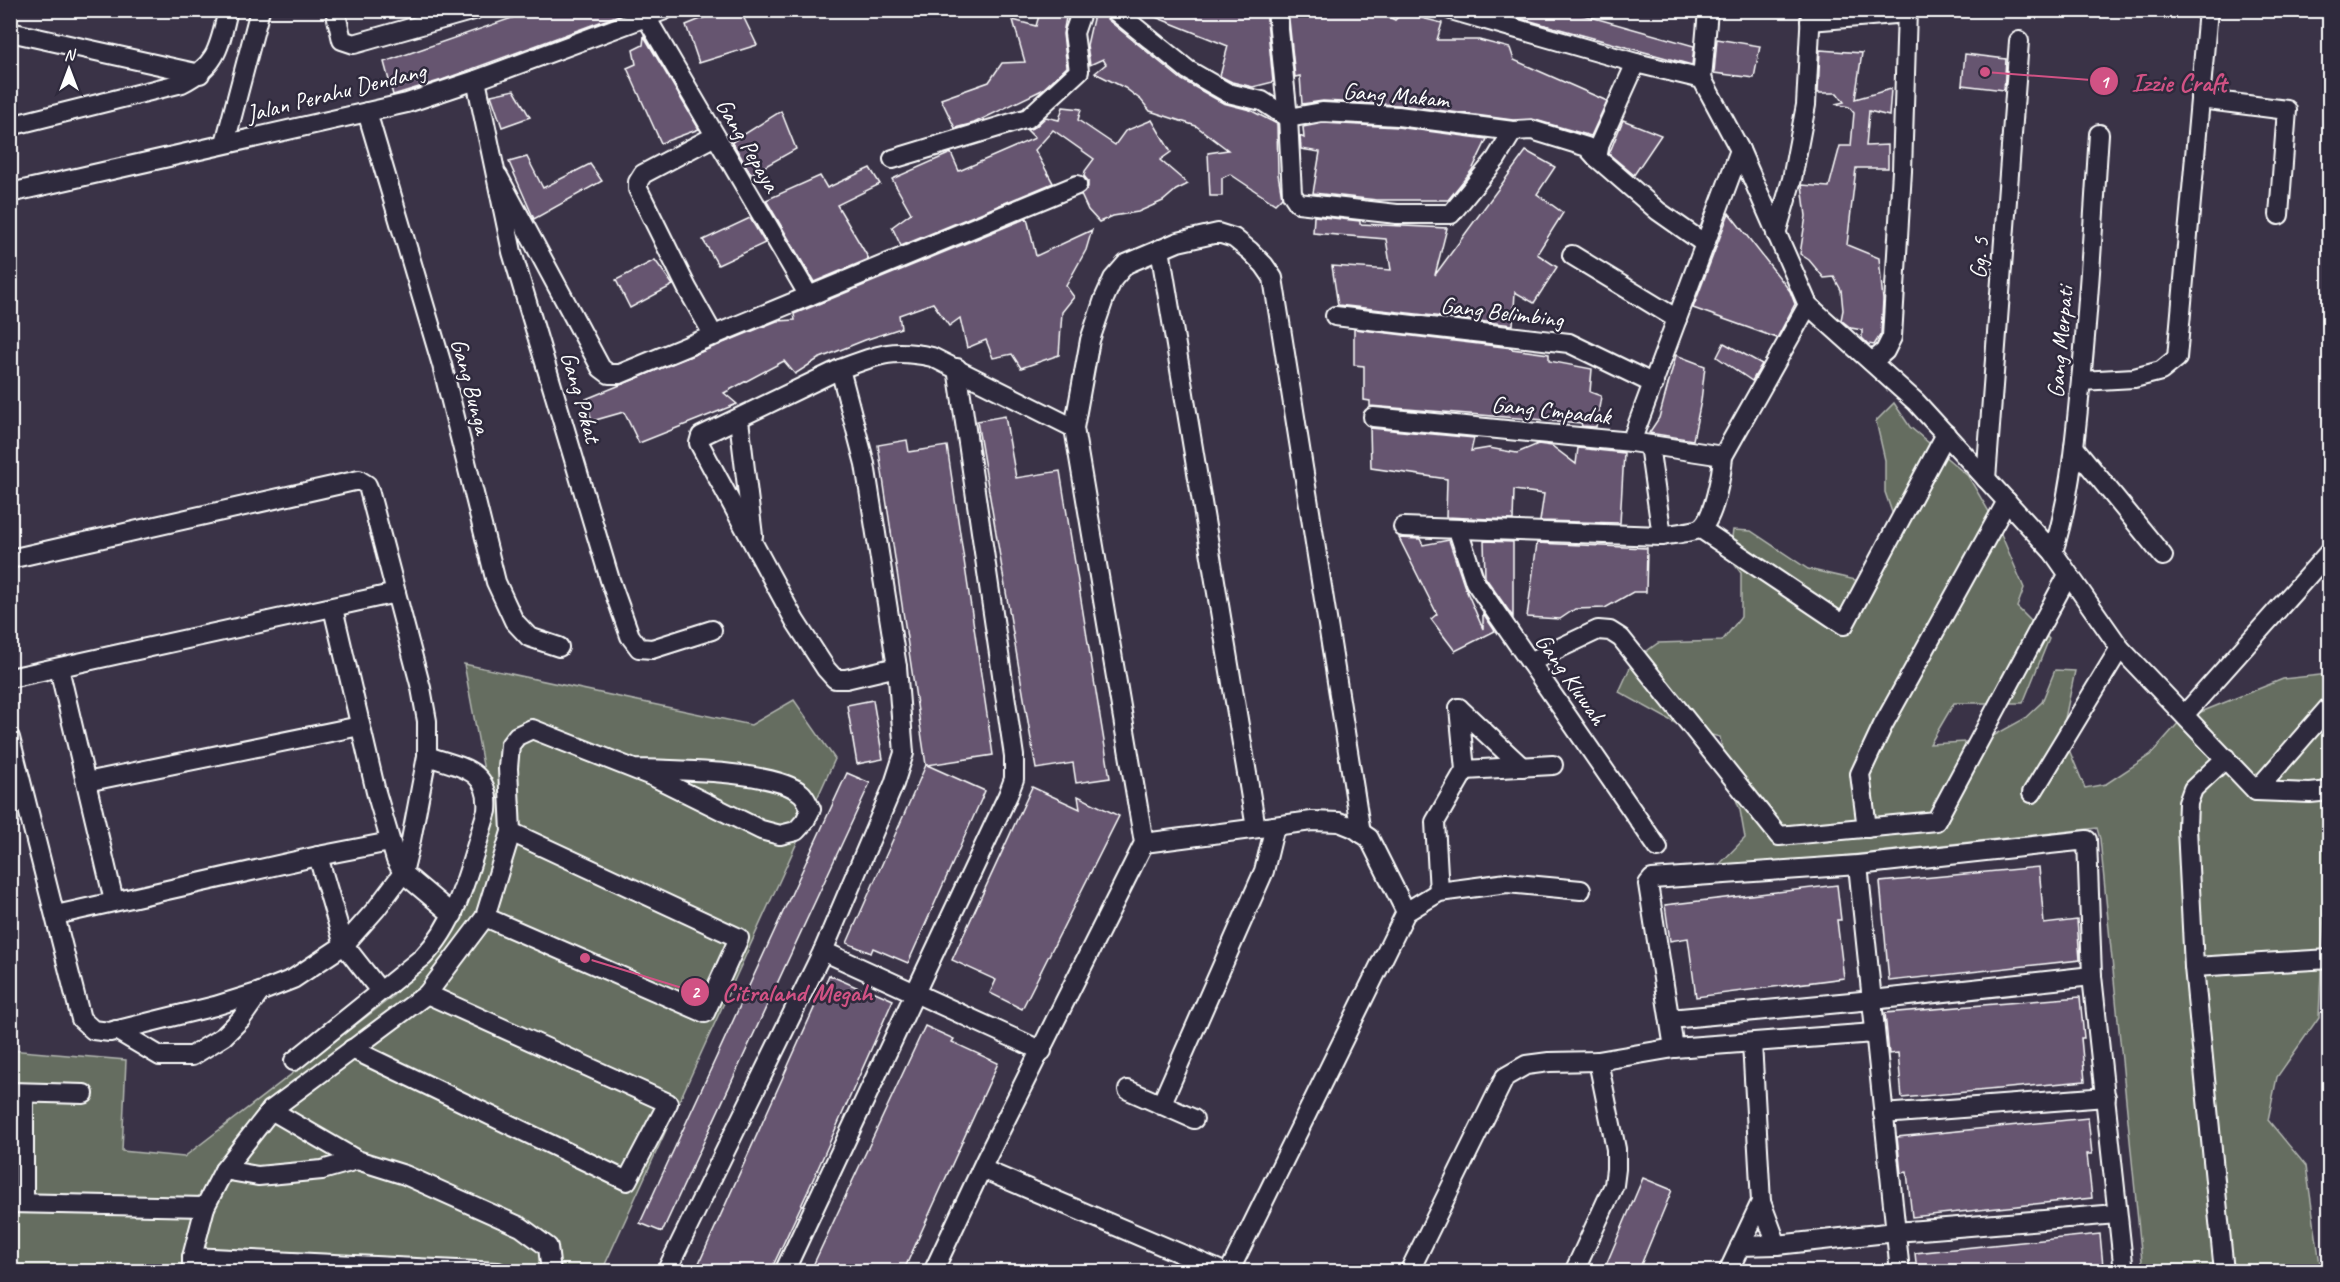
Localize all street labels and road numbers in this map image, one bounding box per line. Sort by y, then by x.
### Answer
street label: Jalan Perahu Dendang [243,55,431,129]
street label: Gang Makam [1342,75,1453,115]
street label: Gang Pepaya [709,93,788,199]
street label: Gg. 5 [1963,235,1995,280]
street label: Gang Merpati [2040,282,2080,399]
street label: Gang Belimbing [1439,290,1567,335]
street label: Gang Bunga [444,335,499,439]
street label: Gang Pokat [554,348,609,448]
street label: Gang Cmpadak [1490,389,1614,431]
street label: Gang Kluwah [1529,627,1614,732]

